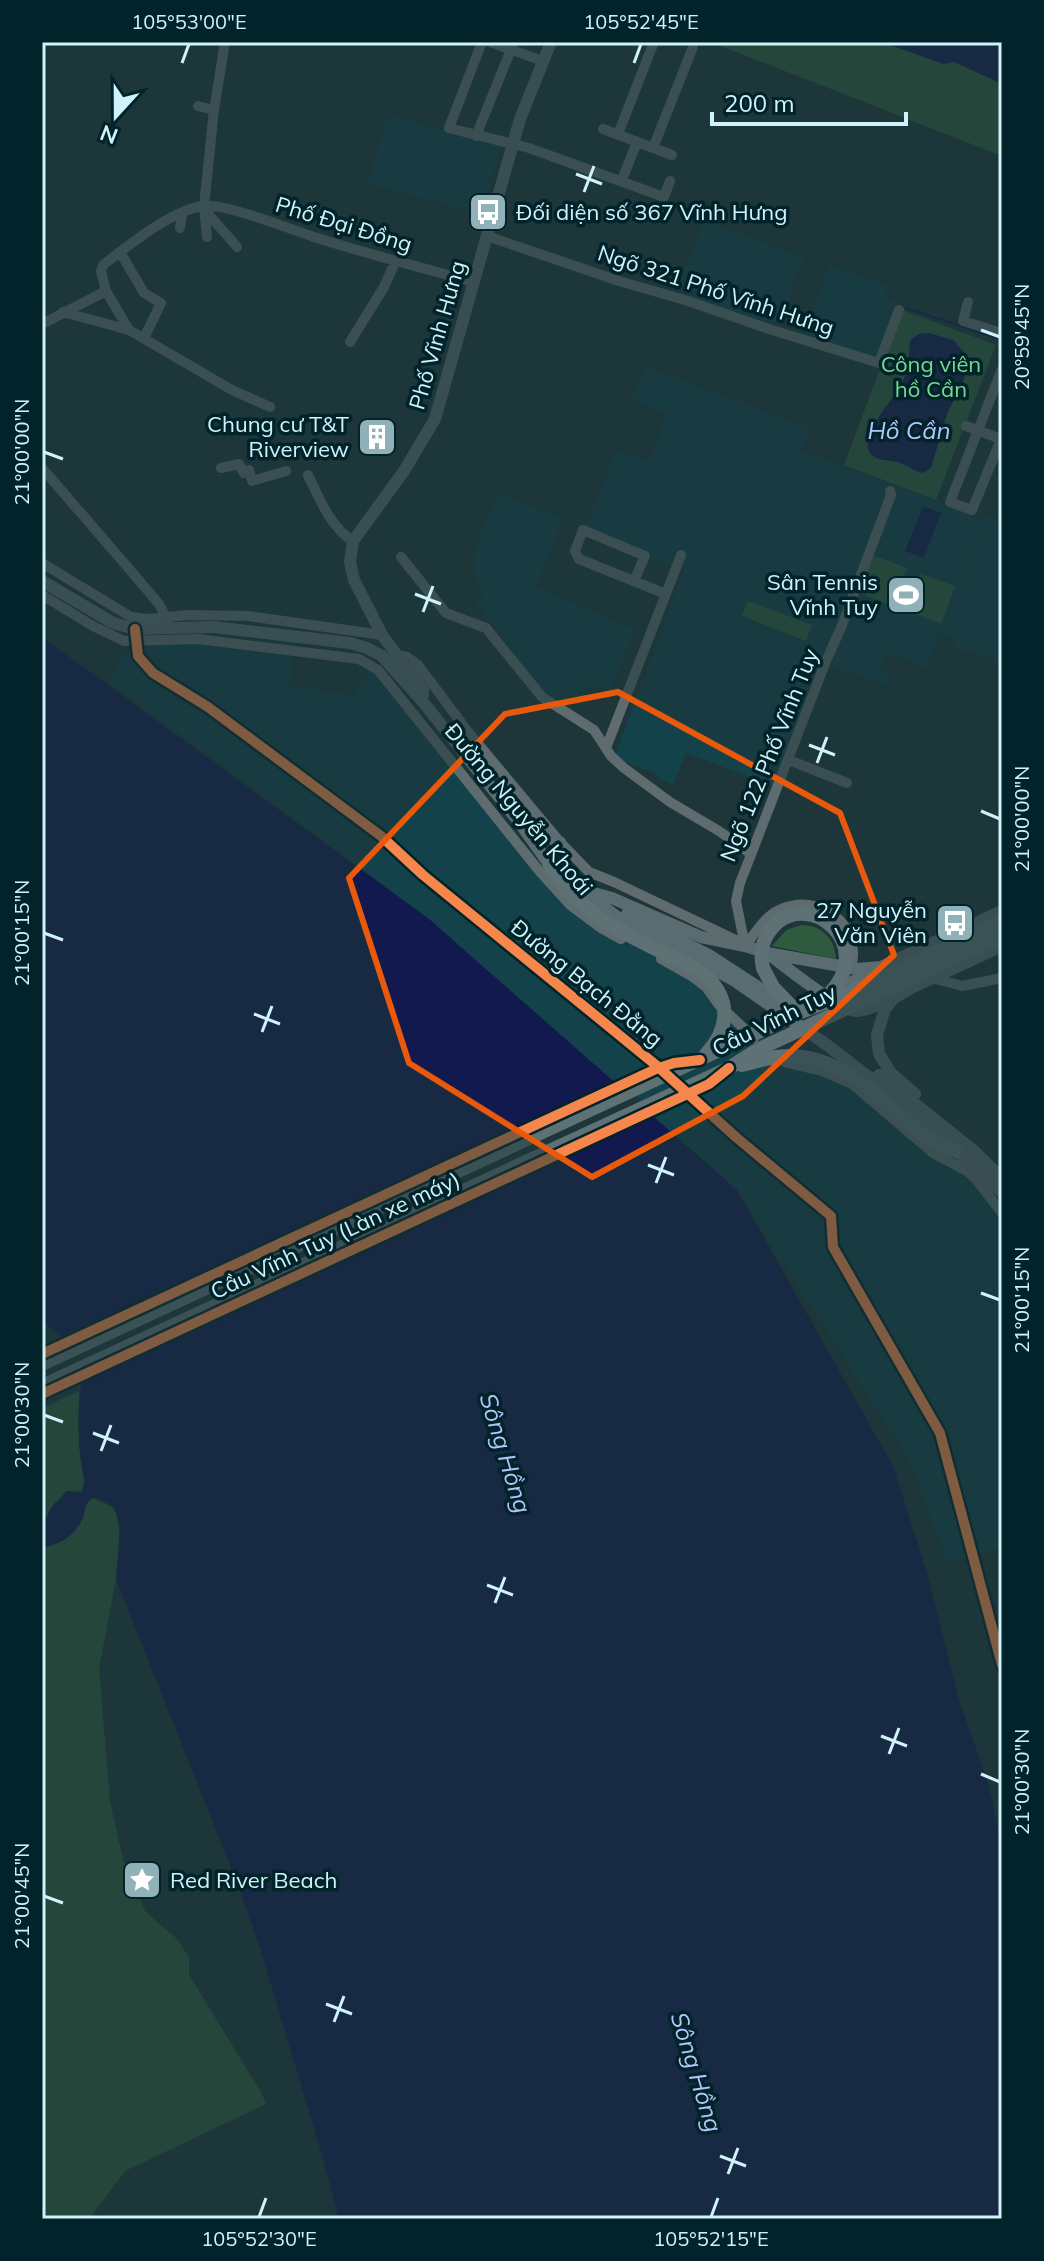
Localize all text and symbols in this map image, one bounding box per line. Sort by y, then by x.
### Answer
text: 105°53'00"E [131,9,247,34]
text: 105°52'45"E [583,9,699,34]
north arrow [76,76,156,156]
scale bar [712,76,906,126]
text: 200 m [724,88,795,118]
text: N [96,119,122,151]
street label: Phố Đại Đồng [272,190,416,258]
bus stop icon: Đối diện số 367 Vĩnh Hưng [467,191,509,233]
place label: Đối diện số 367 Vĩnh Hưng [516,198,787,226]
street label: Ngõ 321 Phố Vĩnh Hưng [594,239,838,341]
street label: Phố Vĩnh Hưng [402,257,472,413]
text: 20°59'45"N [1009,284,1034,390]
park label: Công viên hồ Cần [881,350,981,403]
text: 21°00'00"N [9,399,34,505]
place label: Chung cư T&T Riverview [207,410,349,463]
water label: Hồ Cần [867,415,951,445]
building icon: Chung cư T&T Riverview [356,416,398,458]
place label: Sân Tennis Vĩnh Tuy [767,568,878,621]
sports icon: Sân Tennis Vĩnh Tuy [885,574,927,616]
street label: Ngõ 122 Phố Vĩnh Tuy [713,644,825,866]
street label: Đường Nguyễn Khoái [439,717,599,901]
text: 21°00'00"N [1009,766,1034,872]
text: 21°00'15"N [9,880,34,986]
place label: 27 Nguyễn Văn Viên [816,896,927,949]
bus stop icon: 27 Nguyễn Văn Viên [934,902,976,944]
street label: Đường Bạch Đằng [505,913,669,1053]
street label: Cầu Vĩnh Tuy [707,978,841,1062]
street label: Cầu Vĩnh Tuy (Làn xe máy) [206,1165,464,1305]
text: 21°00'15"N [1009,1247,1034,1353]
text: 21°00'30"N [9,1362,34,1468]
water label: Sông Hồng [474,1389,538,1517]
text: 21°00'30"N [1009,1729,1034,1835]
text: 21°00'45"N [9,1843,34,1949]
place icon: Red River Beach [121,1859,163,1901]
place label: Red River Beach [170,1866,337,1894]
water label: Sông Hồng [665,2008,729,2136]
text: 105°52'30"E [201,2226,317,2251]
text: 105°52'15"E [653,2226,769,2251]

